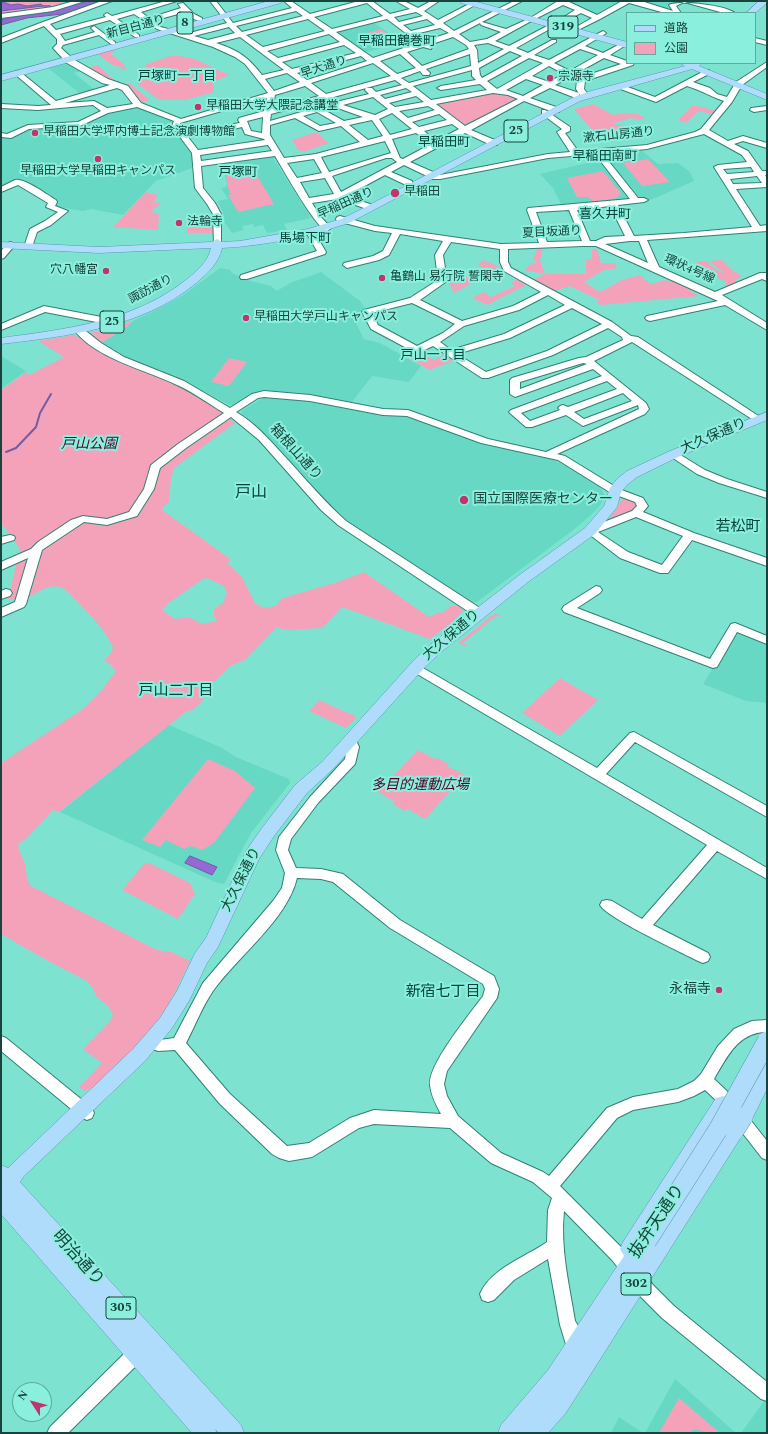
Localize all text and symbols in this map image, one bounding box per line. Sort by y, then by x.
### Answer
road number: 8 [177,12,193,34]
legend [626,12,756,64]
street label: 新目白通り [105,13,167,43]
road number: 319 [548,16,578,38]
text: 道路 [664,19,688,38]
district label: 早稲田鶴巻町 [358,34,436,50]
text: 公園 [664,39,688,58]
street label: 早大通り [299,54,349,82]
district label: 戸塚町一丁目 [138,69,216,85]
place label: 宗源寺 [558,71,594,85]
marker: 宗源寺 [545,73,555,83]
place label: 早稲田大学大隈記念講堂 [206,100,338,114]
marker: 早稲田大学大隈記念講堂 [193,102,203,112]
road number: 25 [504,120,528,142]
street label: 漱石山房通り [582,125,656,147]
place label: 早稲田大学坪内博士記念演劇博物館 [43,126,235,140]
marker: 早稲田大学坪内博士記念演劇博物館 [30,128,40,138]
district label: 早稲田町 [418,135,470,151]
district label: 早稲田南町 [573,149,637,165]
marker: 早稲田大学早稲田キャンパス [93,154,103,164]
place label: 早稲田大学早稲田キャンパス [20,165,176,179]
district label: 戸塚町 [219,165,257,181]
street label: 早稲田通り [316,185,376,223]
place label: 早稲田 [404,186,440,200]
marker: 早稲田 [389,187,401,199]
district label: 喜久井町 [579,207,631,223]
place label: 法輪寺 [187,216,223,230]
marker: 法輪寺 [174,218,184,228]
street label: 夏目坂通り [522,224,582,242]
district label: 馬場下町 [279,231,331,247]
street label: 環状4号線 [661,252,717,288]
place label: 穴八幡宮 [50,264,98,278]
marker: 穴八幡宮 [101,266,111,276]
place label: 亀鶴山 易行院 誓閑寺 [390,271,504,285]
street label: 諏訪通り [126,272,176,308]
marker: 亀鶴山 易行院 誓閑寺 [377,273,387,283]
road number: 25 [100,311,124,333]
place label: 早稲田大学戸山キャンパス [254,311,398,325]
marker: 早稲田大学戸山キャンパス [241,313,251,323]
district label: 戸山一丁目 [401,348,465,364]
street label: 大久保通り [679,416,749,458]
street label: 箱根山通り [265,421,325,485]
park label: 戸山公園 [61,437,117,453]
district label: 戸山 [235,484,267,504]
place label: 国立国際医療センター [473,492,613,508]
marker: 国立国際医療センター [458,494,470,506]
district label: 若松町 [716,519,760,537]
street label: 大久保通り [420,607,484,665]
district label: 戸山二丁目 [139,683,213,701]
park label: 多目的運動広場 [371,778,469,794]
street label: 大久保通り [219,845,265,915]
place label: 永福寺 [669,982,711,998]
district label: 新宿七丁目 [406,984,480,1002]
marker: 永福寺 [714,985,724,995]
street label: 抜弁天通り [626,1181,690,1263]
street label: 明治通り [47,1227,107,1291]
road number: 302 [621,1273,651,1295]
road number: 305 [106,1297,136,1319]
north arrow [12,1382,52,1422]
text: N [13,1387,32,1404]

